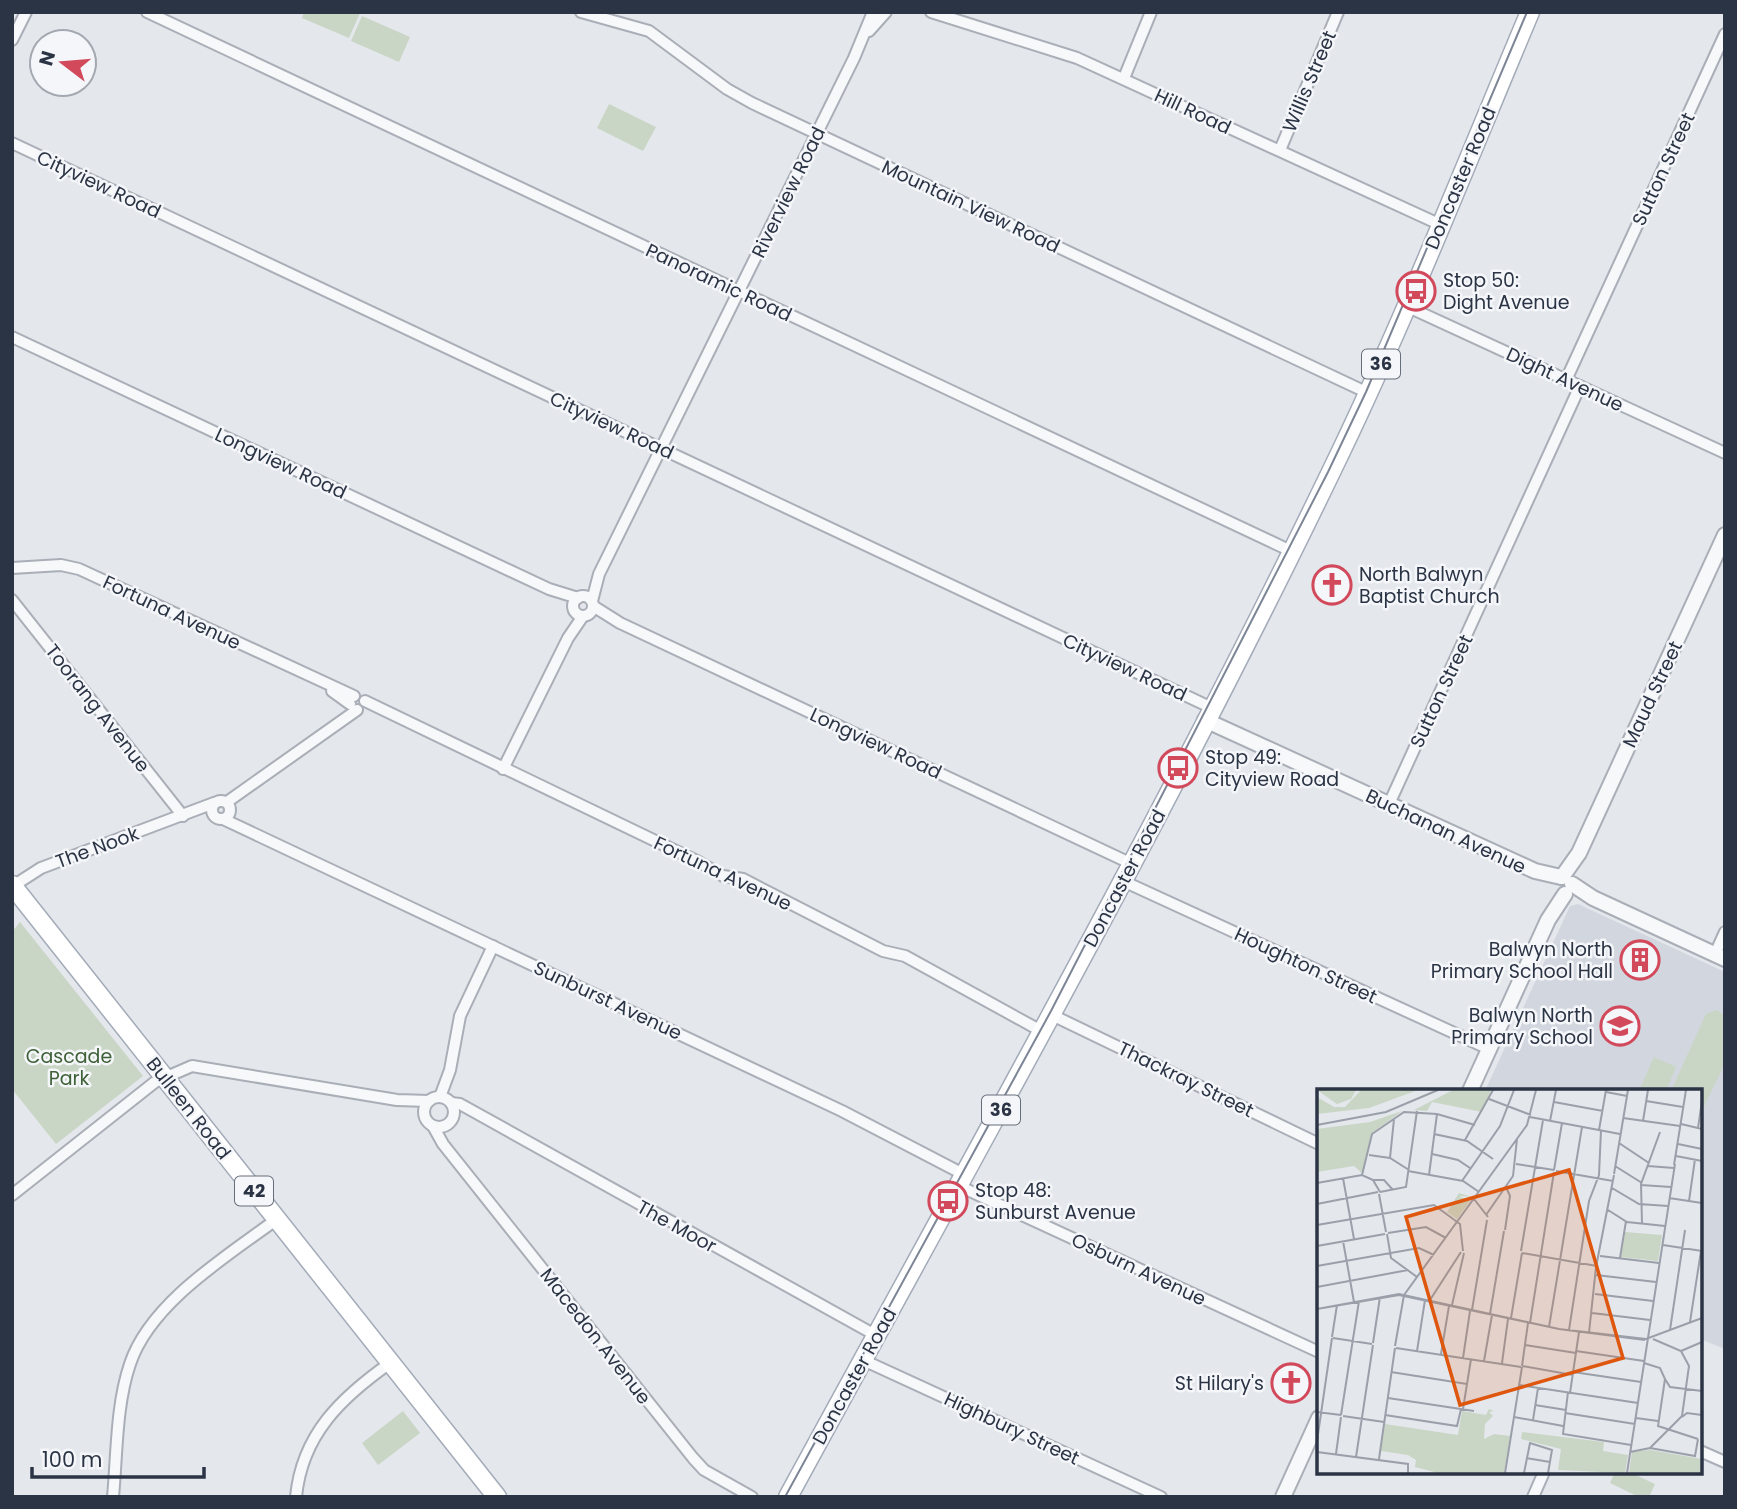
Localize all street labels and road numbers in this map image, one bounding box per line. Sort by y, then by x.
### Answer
street label: Willis Street [1276,26,1343,136]
street label: Hill Road [1150,82,1235,141]
street label: Doncaster Road [1418,103,1503,254]
street label: Sutton Street [1625,108,1702,230]
street label: Riverview Road [745,122,832,262]
street label: Cityview Road [32,144,165,225]
street label: Mountain View Road [877,153,1064,260]
street label: Panoramic Road [641,237,796,328]
street label: Dight Avenue [1502,340,1628,418]
road number: 36 [1362,350,1400,378]
street label: Cityview Road [545,385,678,466]
street label: Longview Road [210,421,351,506]
street label: Fortuna Avenue [98,569,245,656]
street label: Cityview Road [1058,627,1191,708]
street label: Sutton Street [1403,630,1480,752]
street label: Maud Street [1616,636,1689,752]
street label: Toorang Avenue [39,639,156,778]
street label: Longview Road [805,701,946,786]
street label: Buchanan Avenue [1361,782,1530,880]
street label: Doncaster Road [1077,805,1172,952]
street label: The Nook [52,820,143,875]
street label: Fortuna Avenue [649,830,796,917]
street label: Houghton Street [1230,921,1382,1010]
street label: Sunburst Avenue [529,954,686,1047]
street label: Thackray Street [1113,1035,1258,1124]
street label: Bulleen Road [140,1051,237,1165]
road number: 36 [982,1096,1020,1125]
road number: 42 [235,1176,273,1206]
street label: The Moor [632,1194,721,1259]
street label: Osburn Avenue [1067,1226,1210,1312]
street label: Macedon Avenue [534,1263,657,1410]
street label: Doncaster Road [806,1303,903,1449]
street label: Highbury Street [940,1385,1084,1472]

